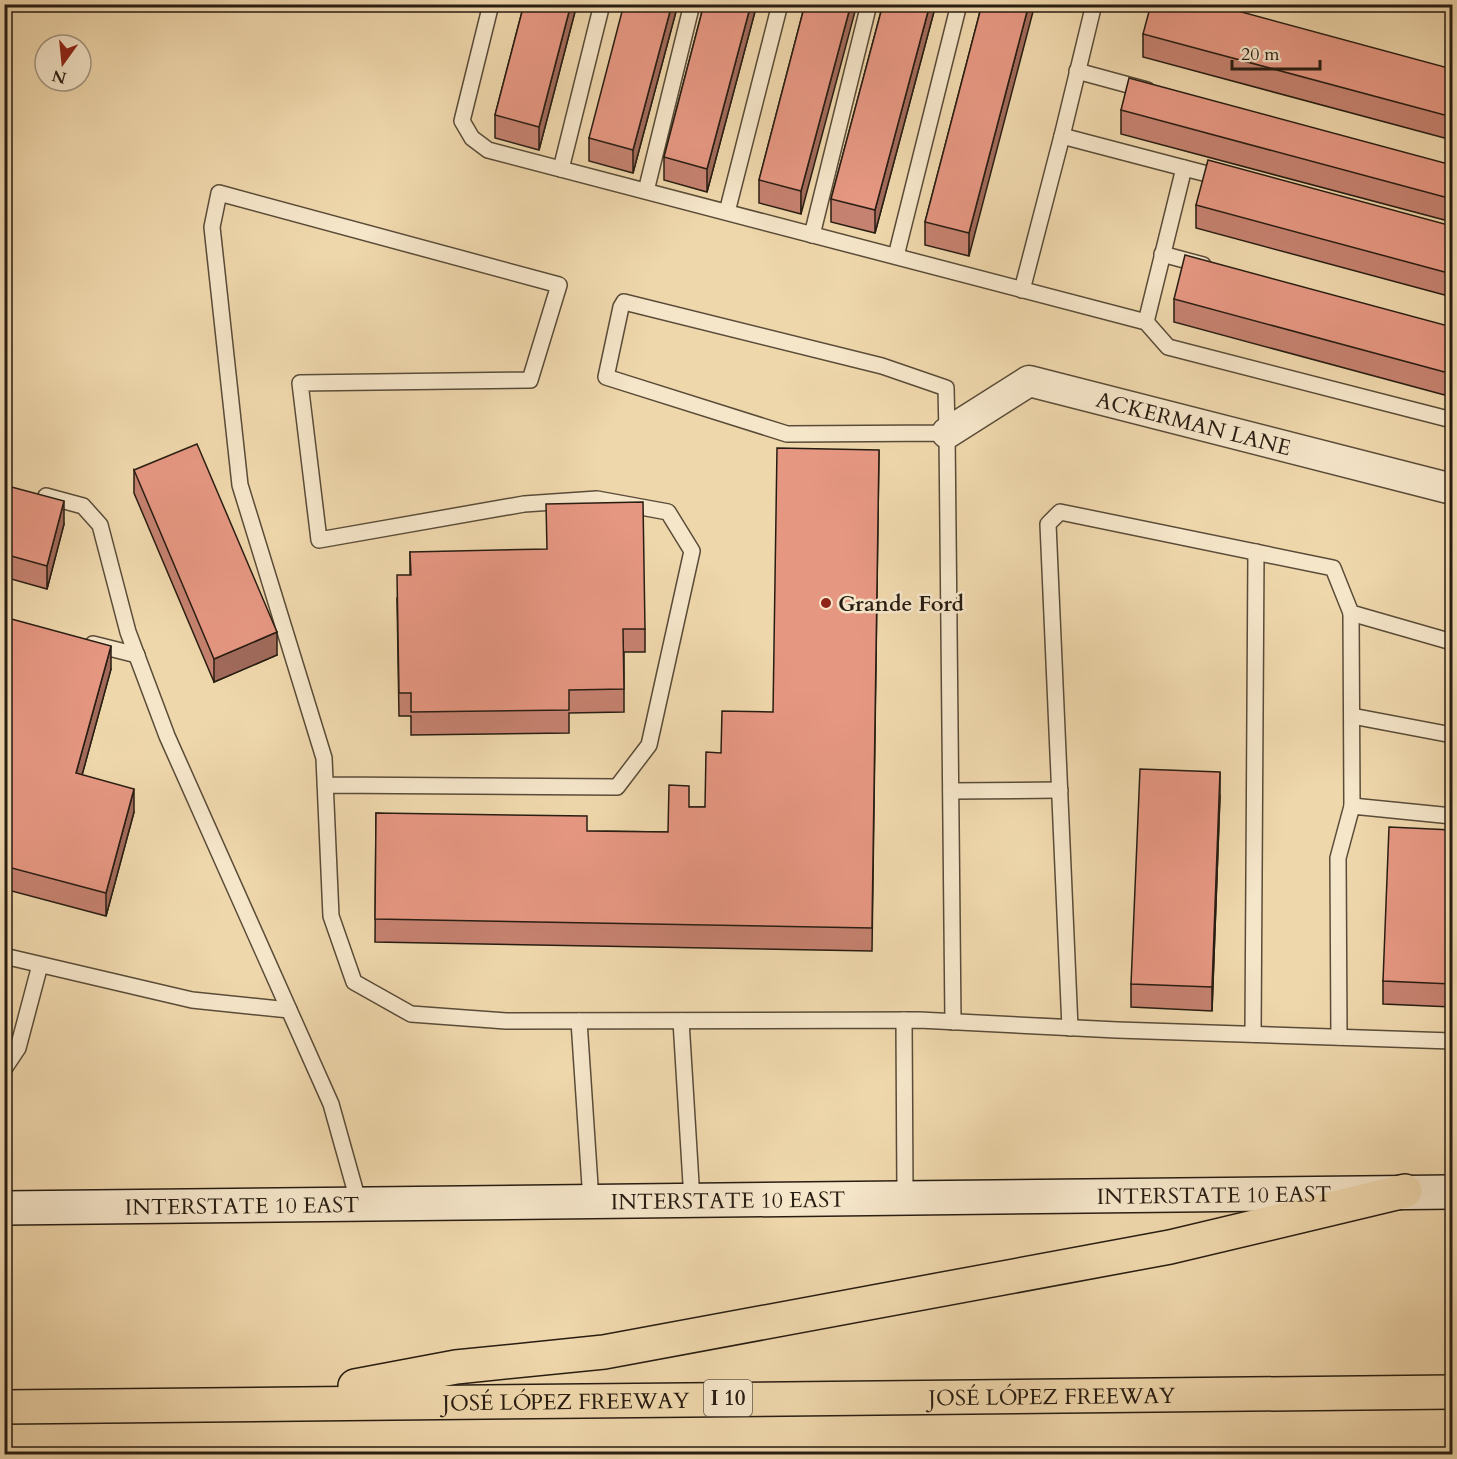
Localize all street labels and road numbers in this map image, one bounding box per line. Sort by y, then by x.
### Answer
street label: ACKERMAN LANE [1093,385,1294,463]
street label: INTERSTATE 10 EAST [1096,1179,1331,1212]
street label: INTERSTATE 10 EAST [610,1185,845,1217]
street label: INTERSTATE 10 EAST [125,1190,359,1223]
road number: I 10 [704,1380,752,1416]
street label: JOSÉ LÓPEZ FREEWAY [925,1381,1176,1413]
street label: JOSÉ LÓPEZ FREEWAY [439,1386,690,1418]

